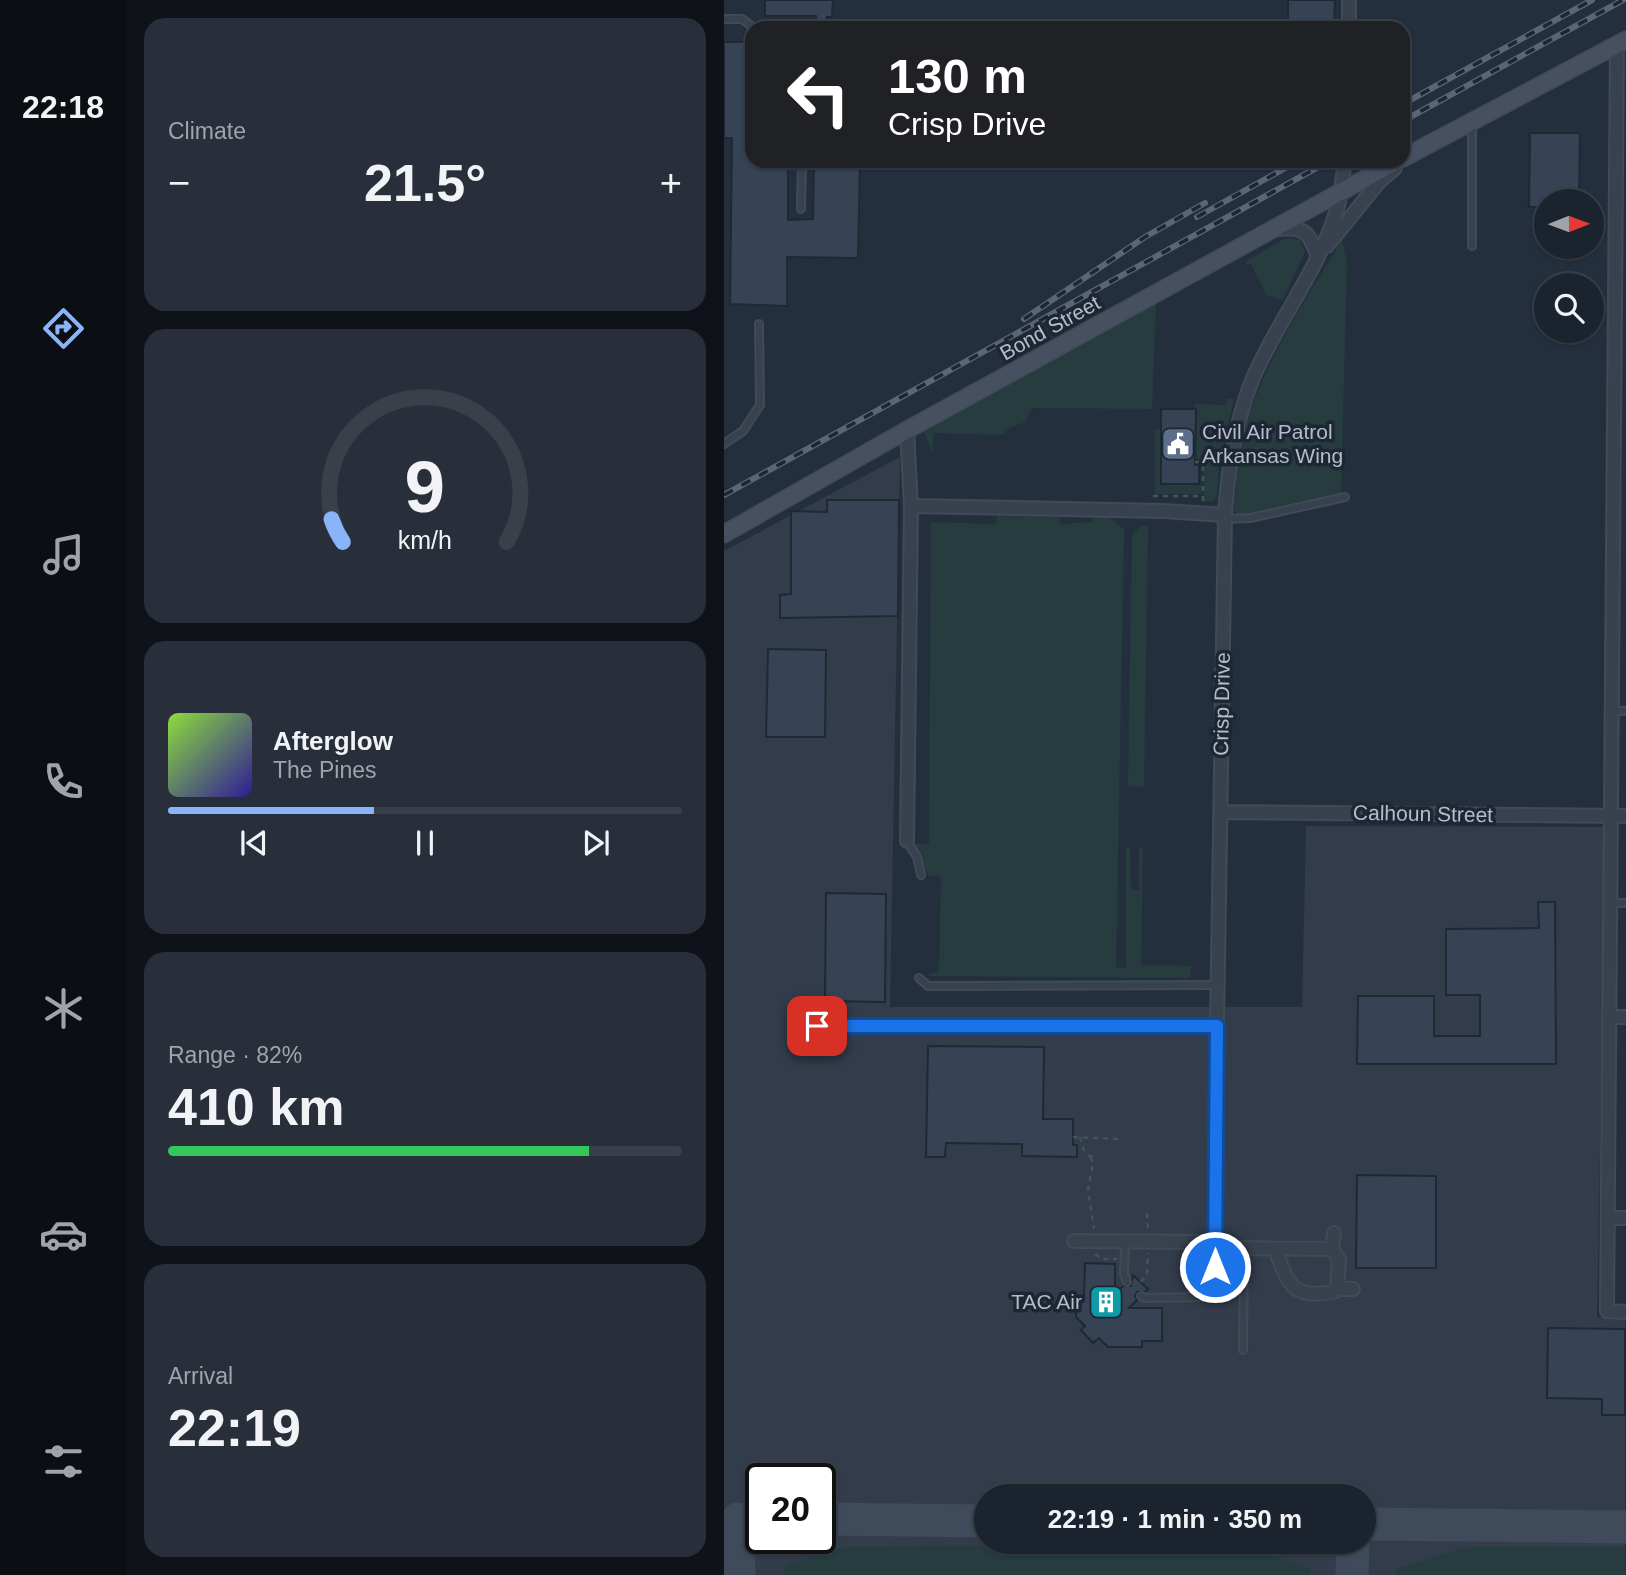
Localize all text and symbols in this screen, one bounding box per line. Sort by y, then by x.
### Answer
icon: left [773,49,864,140]
text: 130 m [888,49,1027,103]
text: 22:18 [22,89,104,125]
text: Crisp Drive [888,106,1046,142]
text: Climate [168,118,246,144]
text: 21.5° [364,154,486,212]
text: − [168,162,190,204]
text: + [660,162,682,204]
north arrow [1534,189,1604,259]
map controls [1534,189,1604,343]
button: search [1534,273,1604,343]
street label: Bond Street [996,291,1104,365]
icon: directions [39,304,88,353]
place label: Civil Air Patrol Arkansas Wing [1202,420,1343,467]
public building icon: Civil Air Patrol Arkansas Wing [1159,425,1197,463]
text: 9 [405,447,445,528]
text: km/h [398,526,452,554]
icon: music [39,530,88,579]
street label: Crisp Drive [1209,652,1234,756]
text: Afterglow [273,726,393,756]
icon: phone [39,757,88,806]
text: The Pines [273,757,377,783]
street label: Calhoun Street [1353,801,1493,826]
icon: previous [235,824,273,862]
icon: pause [406,824,444,862]
icon: next [577,824,615,862]
icon: climate [39,984,88,1033]
pin [787,996,847,1056]
icon: arrive [798,1007,836,1045]
text: Range · 82% [168,1042,302,1068]
text: 410 km [168,1078,344,1136]
icon: car [39,1210,88,1259]
position arrow [1178,1230,1252,1304]
building icon: TAC Air [1087,1283,1125,1321]
place label: TAC Air [1011,1290,1082,1313]
text: Arrival [168,1363,233,1389]
text: 22:19 [168,1399,301,1457]
icon: filters [39,1437,88,1486]
speed limit sign: 20 [745,1463,836,1554]
text: 22:19 · 1 min · 350 m [1048,1504,1302,1534]

